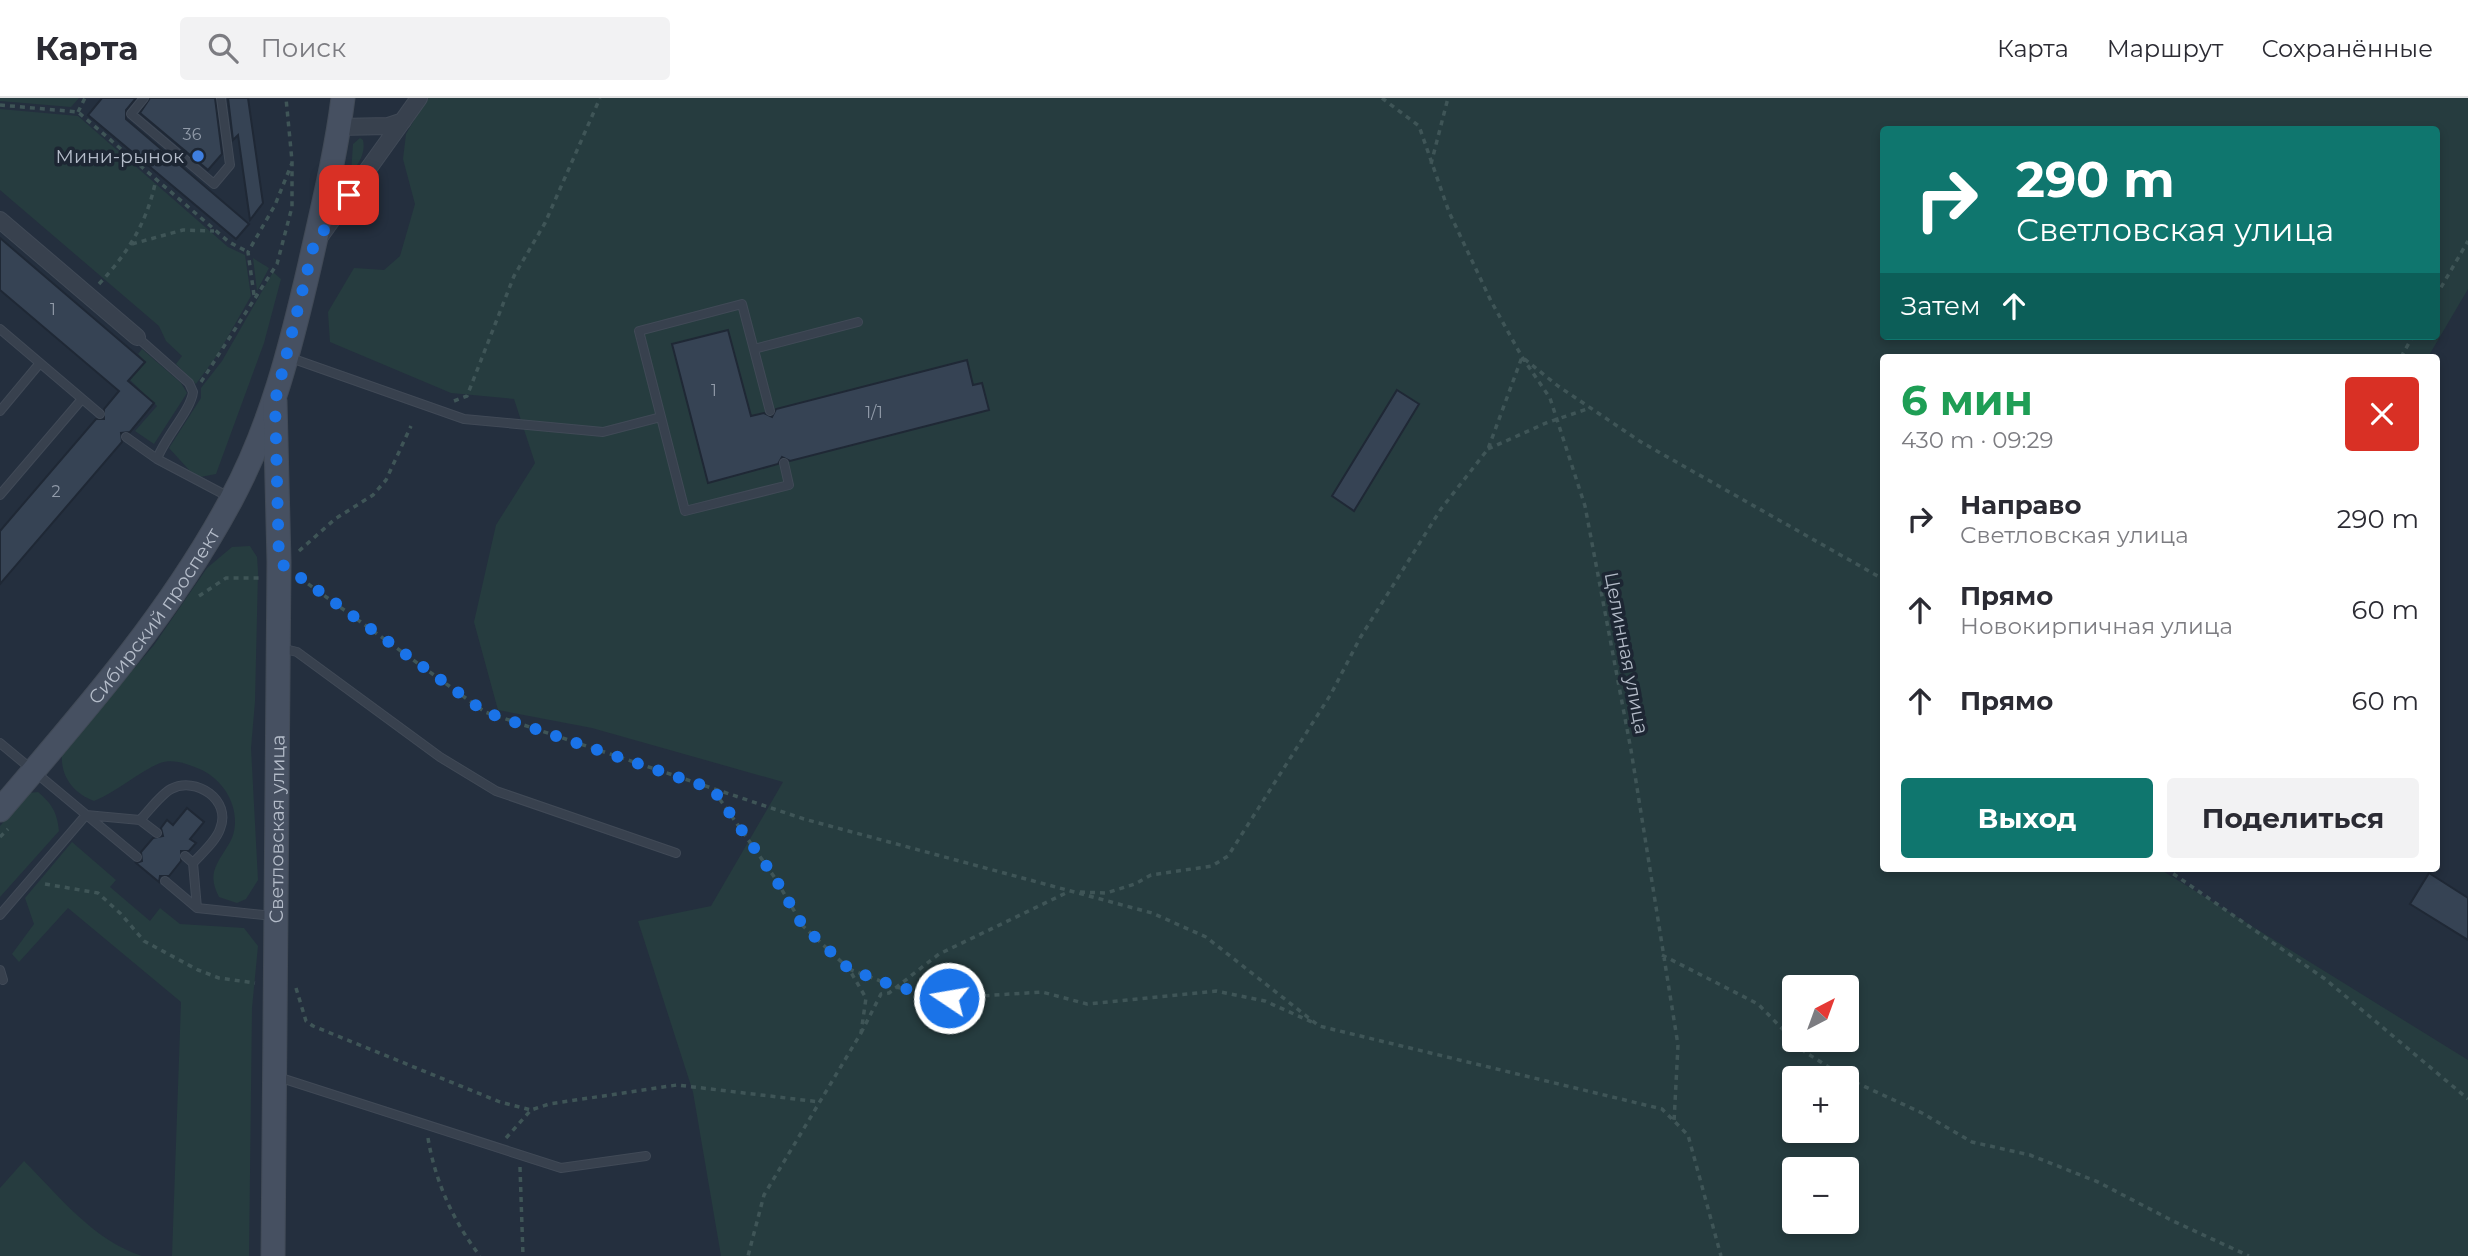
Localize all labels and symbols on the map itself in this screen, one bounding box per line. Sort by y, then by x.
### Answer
house number: 36 [183,125,202,144]
place label: Мини-рынок [56,145,184,168]
marker: Мини-рынок [190,148,206,164]
pin [319,165,379,225]
house number: 1 [50,300,56,319]
house number: 1 [711,381,717,400]
house number: 1/1 [865,403,883,422]
house number: 2 [51,482,61,501]
street label: Сибирский проспект [83,524,225,709]
street label: Целинная улица [1600,570,1654,736]
street label: Светловская улица [265,734,290,924]
position arrow [912,961,986,1035]
north arrow [1782,975,1858,1052]

